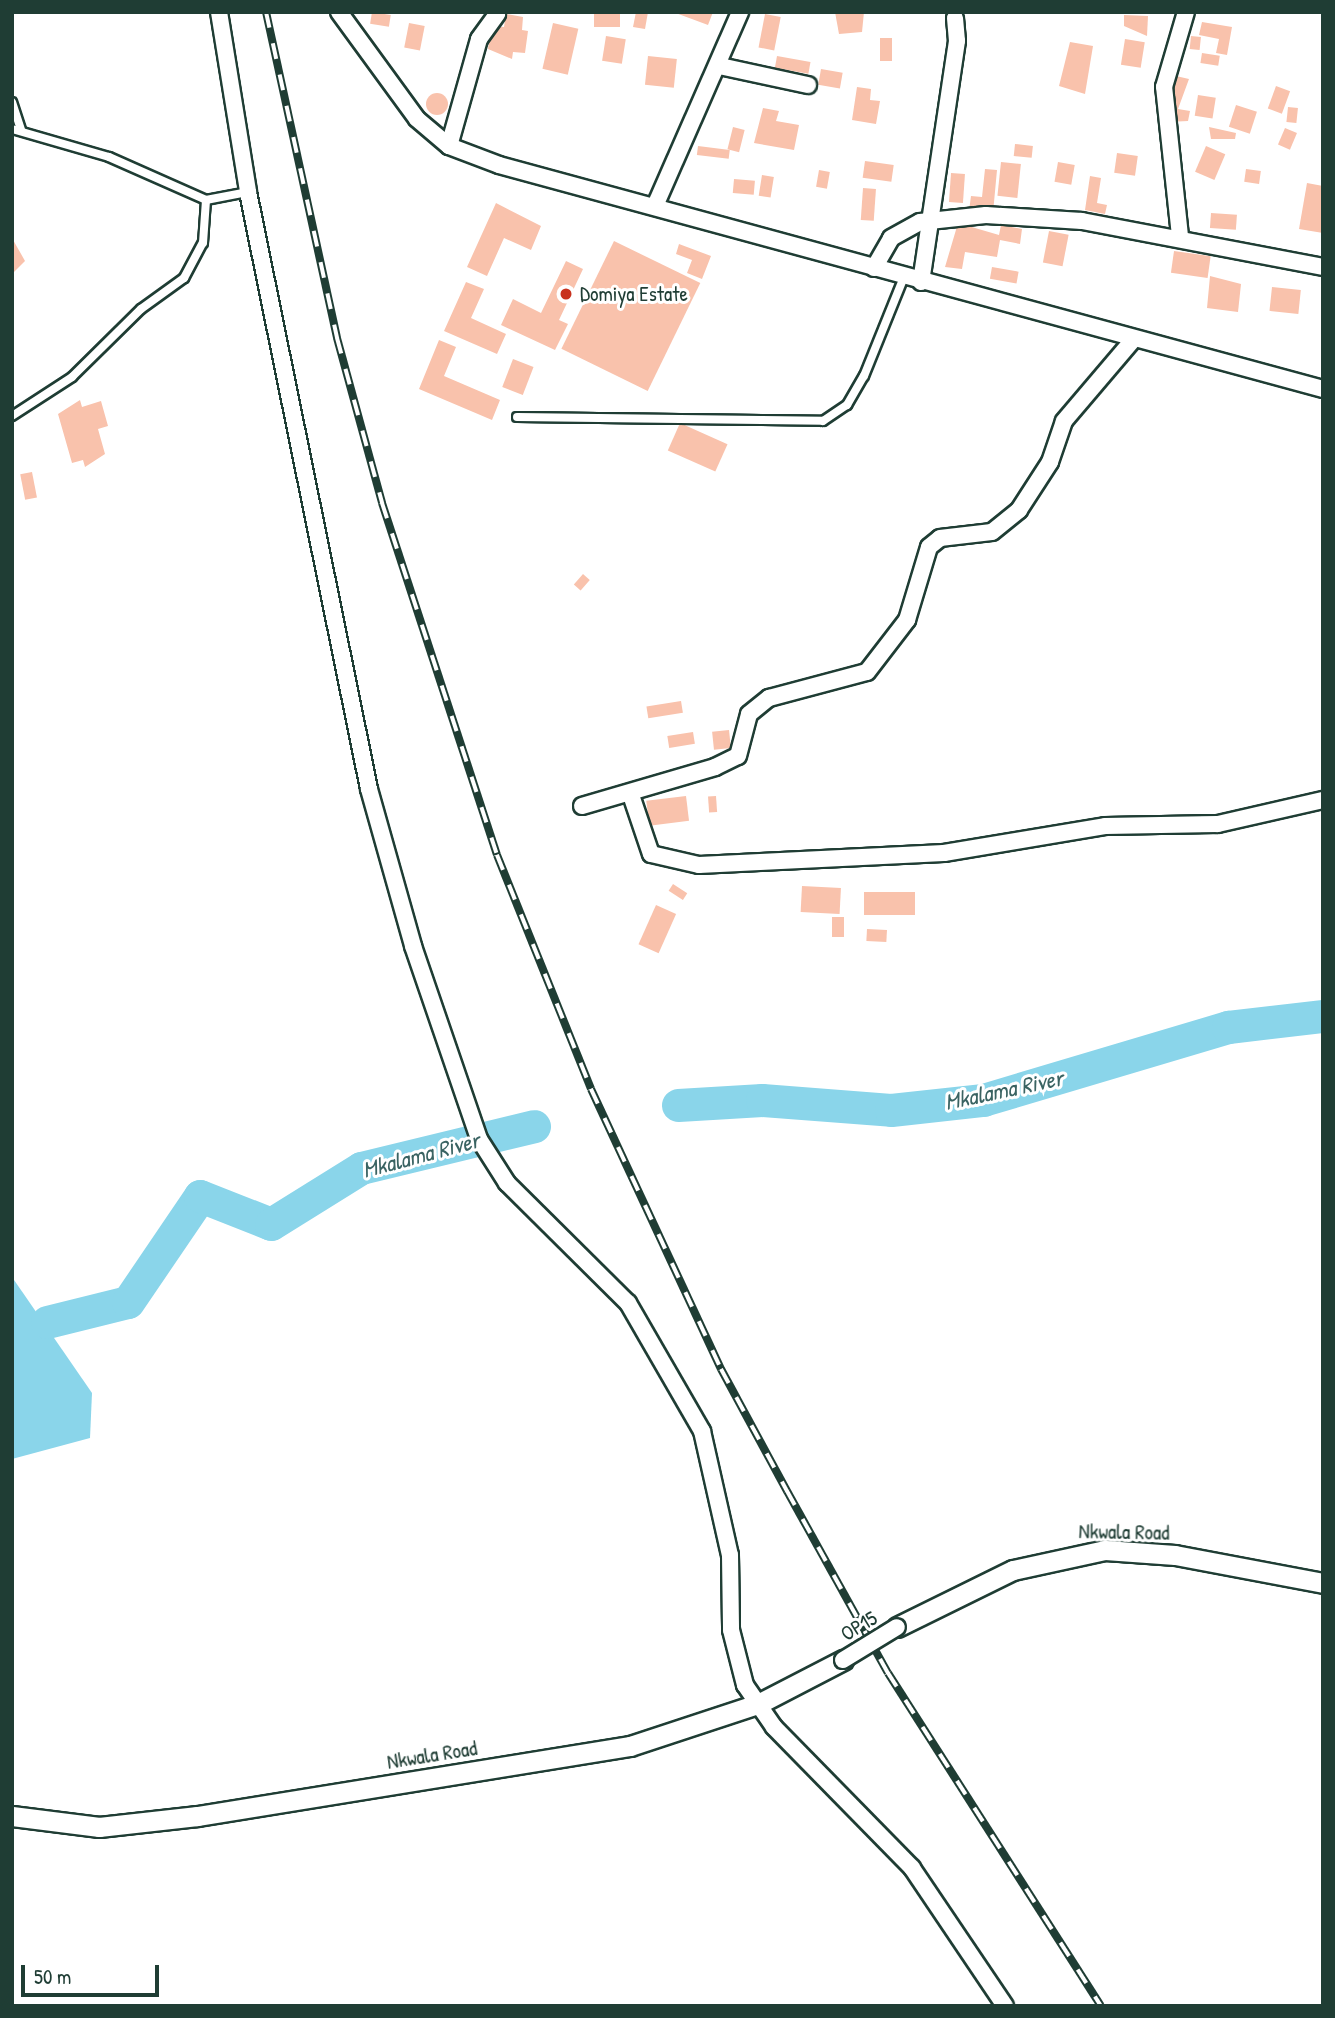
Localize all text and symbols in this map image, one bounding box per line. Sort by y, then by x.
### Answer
place label: Domiya Estate [580,281,688,307]
marker: Domiya Estate [558,286,574,302]
water label: Mkalama River [942,1064,1066,1116]
water label: Mkalama River [359,1126,483,1184]
street label: Nkwala Road [1078,1519,1170,1545]
street label: OP15 [836,1605,882,1647]
street label: Nkwala Road [385,1735,479,1775]
scale bar [24,1952,163,1996]
text: 50 m [34,1962,71,1991]

